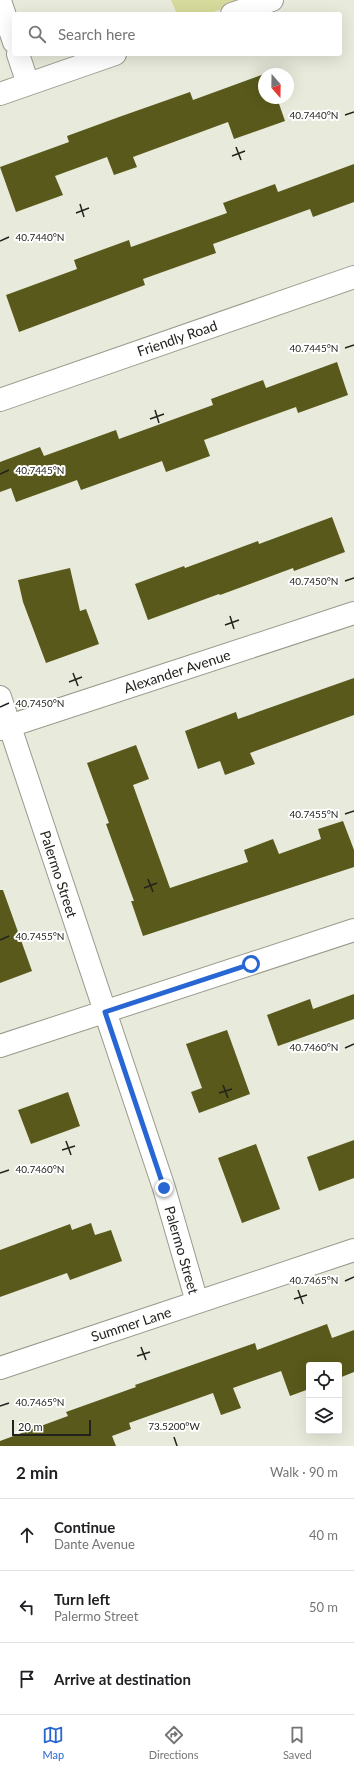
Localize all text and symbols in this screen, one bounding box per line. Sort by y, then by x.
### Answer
search box [12,12,342,56]
icon: search [26,23,48,45]
text: Search here [58,25,135,43]
north arrow [258,68,294,104]
text: 40.7440°N [290,109,338,121]
text: 40.7440°N [16,231,64,243]
street label: Friendly Road [135,316,219,360]
text: 40.7445°N [290,342,338,354]
text: 40.7445°N [16,464,64,476]
text: 40.7450°N [290,575,338,587]
street label: Alexander Avenue [121,646,233,696]
text: 40.7450°N [16,697,64,709]
text: 40.7455°N [290,808,338,820]
street label: Palermo Street [37,828,81,920]
text: 40.7455°N [16,930,64,942]
route start [242,955,260,973]
text: 40.7460°N [290,1041,338,1053]
text: 40.7460°N [16,1163,64,1175]
route end [155,1179,173,1197]
street label: Palermo Street [161,1204,203,1296]
text: 40.7465°N [290,1274,338,1286]
street label: Summer Lane [89,1303,173,1345]
map controls [306,1362,342,1434]
button: locate [306,1362,342,1398]
text: 40.7465°N [16,1396,64,1408]
button: layers [306,1398,342,1434]
scale bar [12,1418,91,1437]
text: 20 m [18,1420,43,1433]
text: 73.5200°W [148,1420,200,1432]
text: 2 min [16,1462,58,1483]
text: Walk · 90 m [270,1464,338,1480]
text: Continue [54,1518,115,1536]
icon: ahead [16,1524,38,1546]
text: 40 m [309,1527,338,1543]
text: Dante Avenue [54,1536,135,1552]
text: Turn left [54,1590,110,1608]
icon: left [16,1596,38,1618]
text: 50 m [309,1599,338,1615]
text: Palermo Street [54,1608,138,1624]
icon: arrive [16,1668,38,1690]
text: Arrive at destination [54,1670,191,1688]
tab: Map [42,1724,64,1761]
tab: Directions [149,1724,198,1761]
tab: Saved [283,1724,312,1761]

